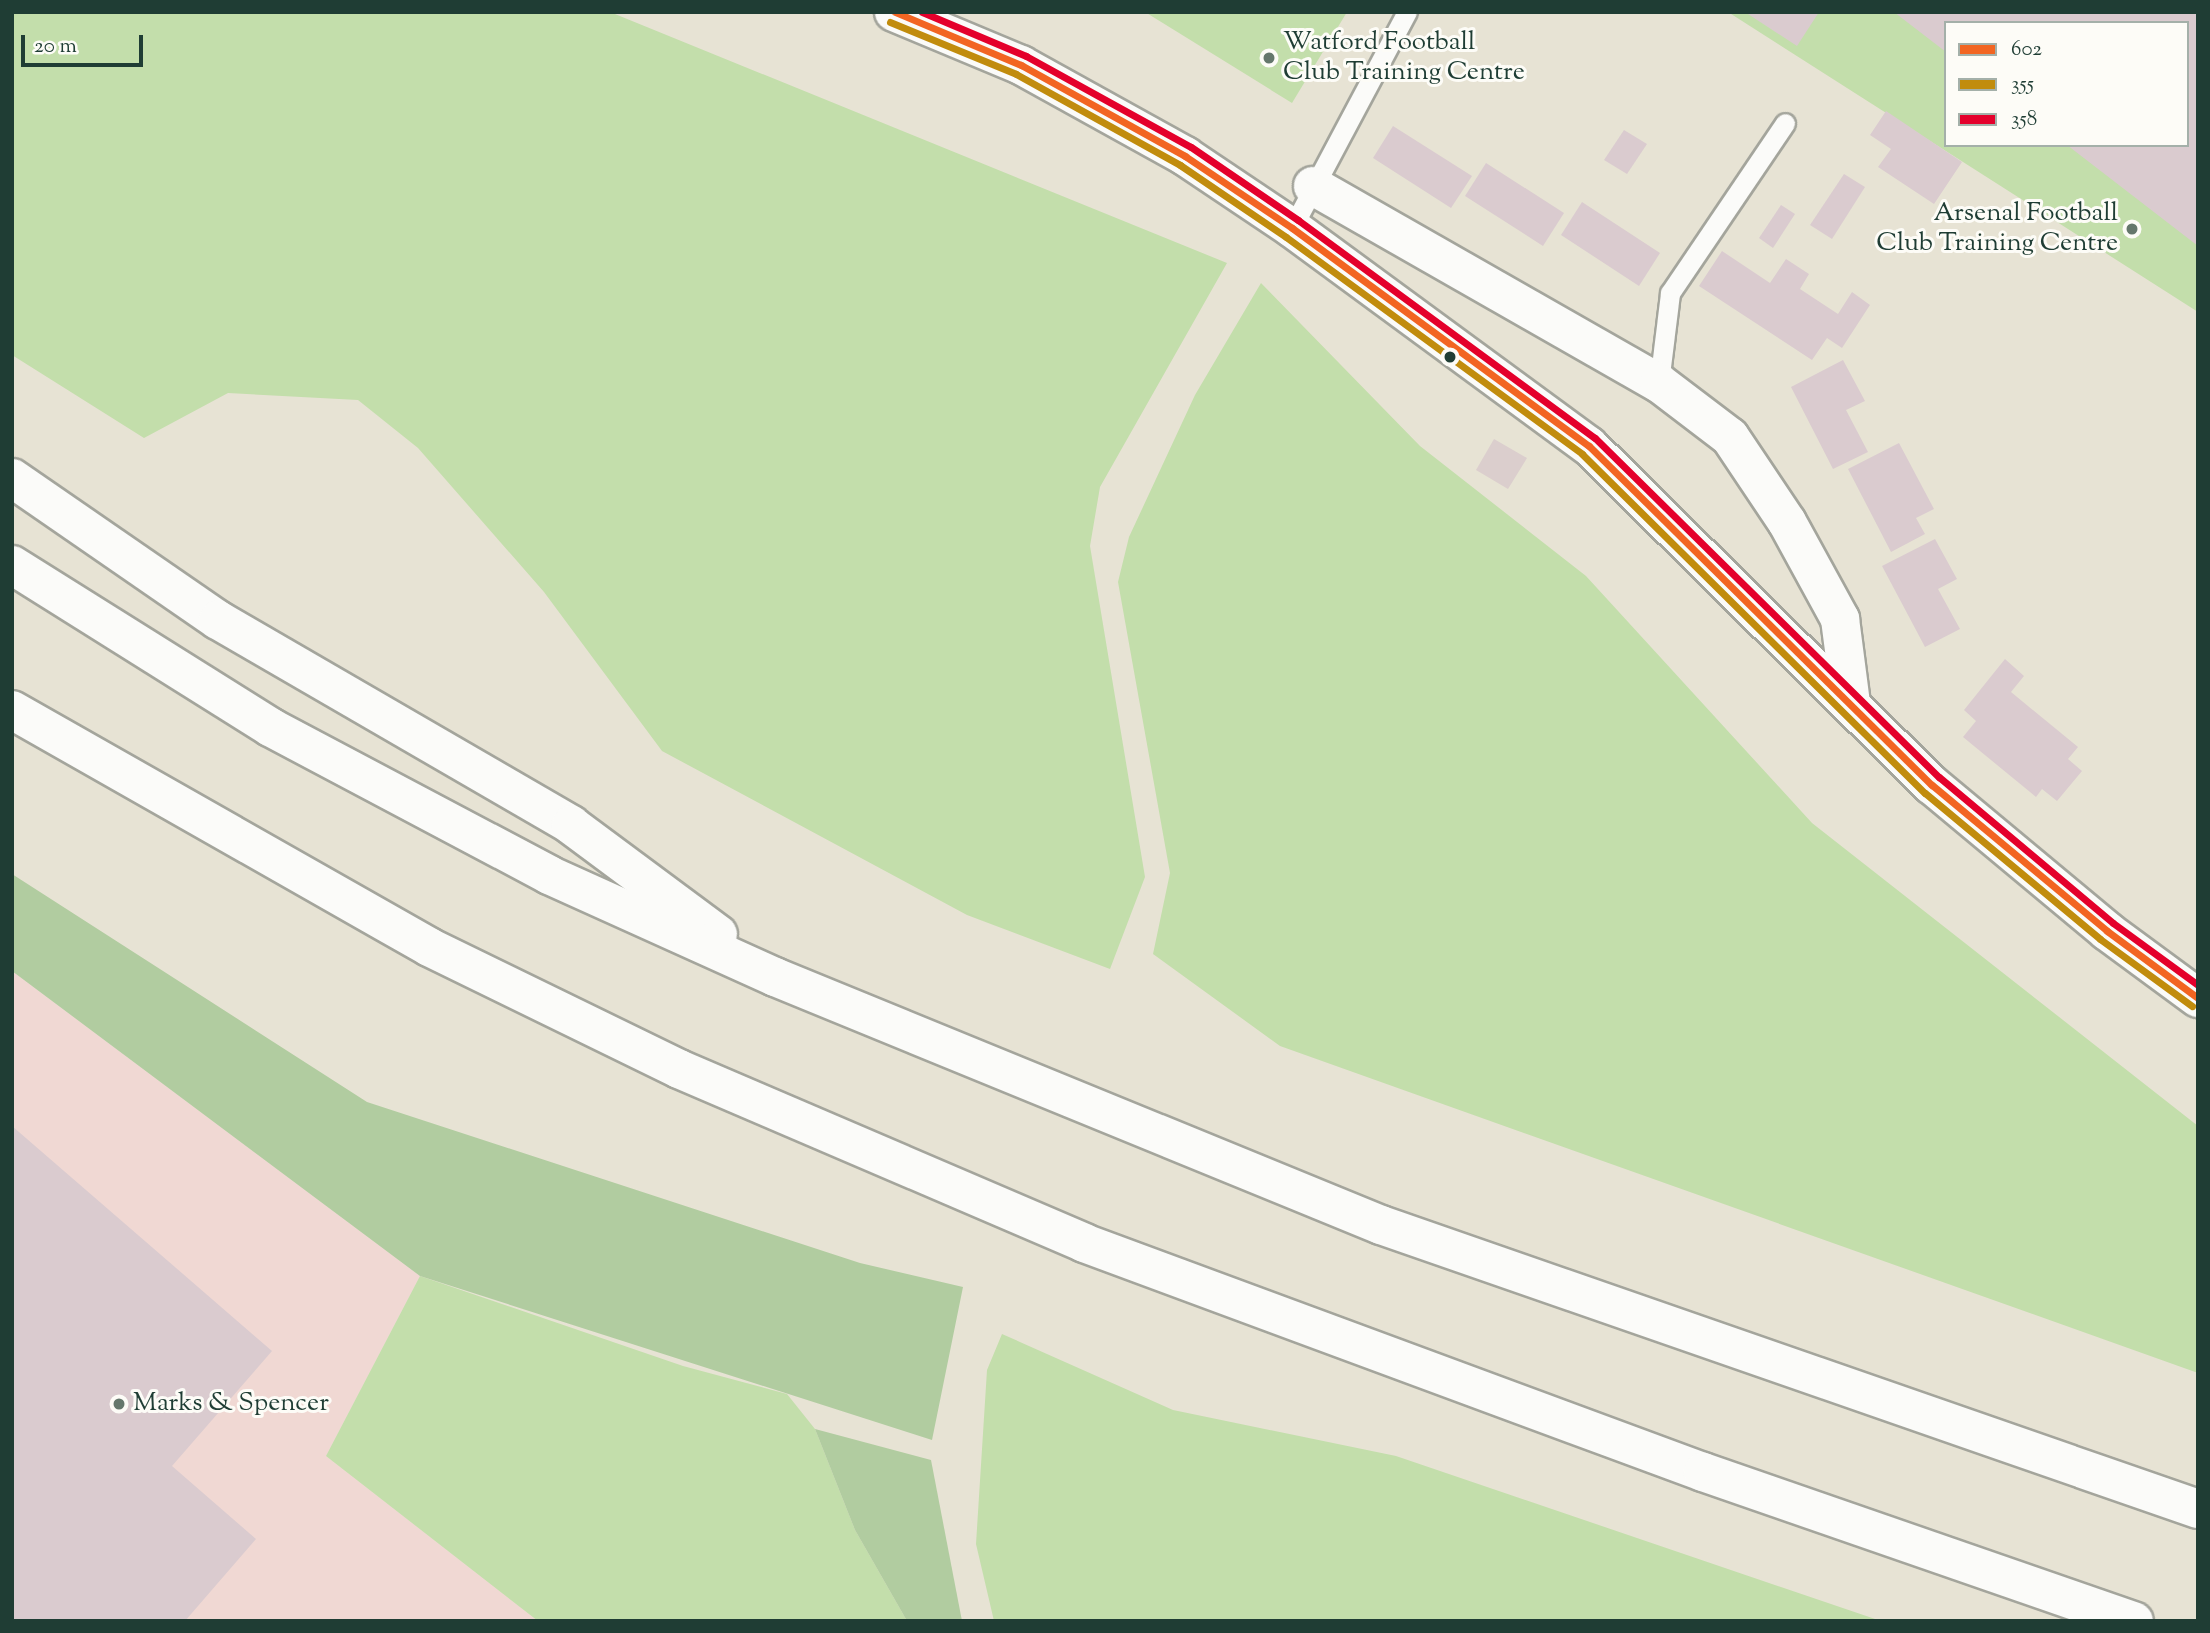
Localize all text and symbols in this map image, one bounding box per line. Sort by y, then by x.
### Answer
scale bar [24,21,147,65]
legend [1944,21,2189,147]
place label: Watford Football Club Training Centre [1283,27,1525,88]
text: 20 m [34,32,77,62]
text: 602 [2011,35,2042,65]
marker: Watford Football Club Training Centre [1261,50,1277,66]
text: 355 [2011,70,2034,100]
text: 358 [2011,105,2037,135]
place label: Arsenal Football Club Training Centre [1876,198,2118,260]
marker: Arsenal Football Club Training Centre [2124,221,2140,237]
unlabelled marker [1443,350,1457,364]
place label: Marks & Spencer [133,1388,329,1420]
marker: Marks & Spencer [111,1396,127,1412]

